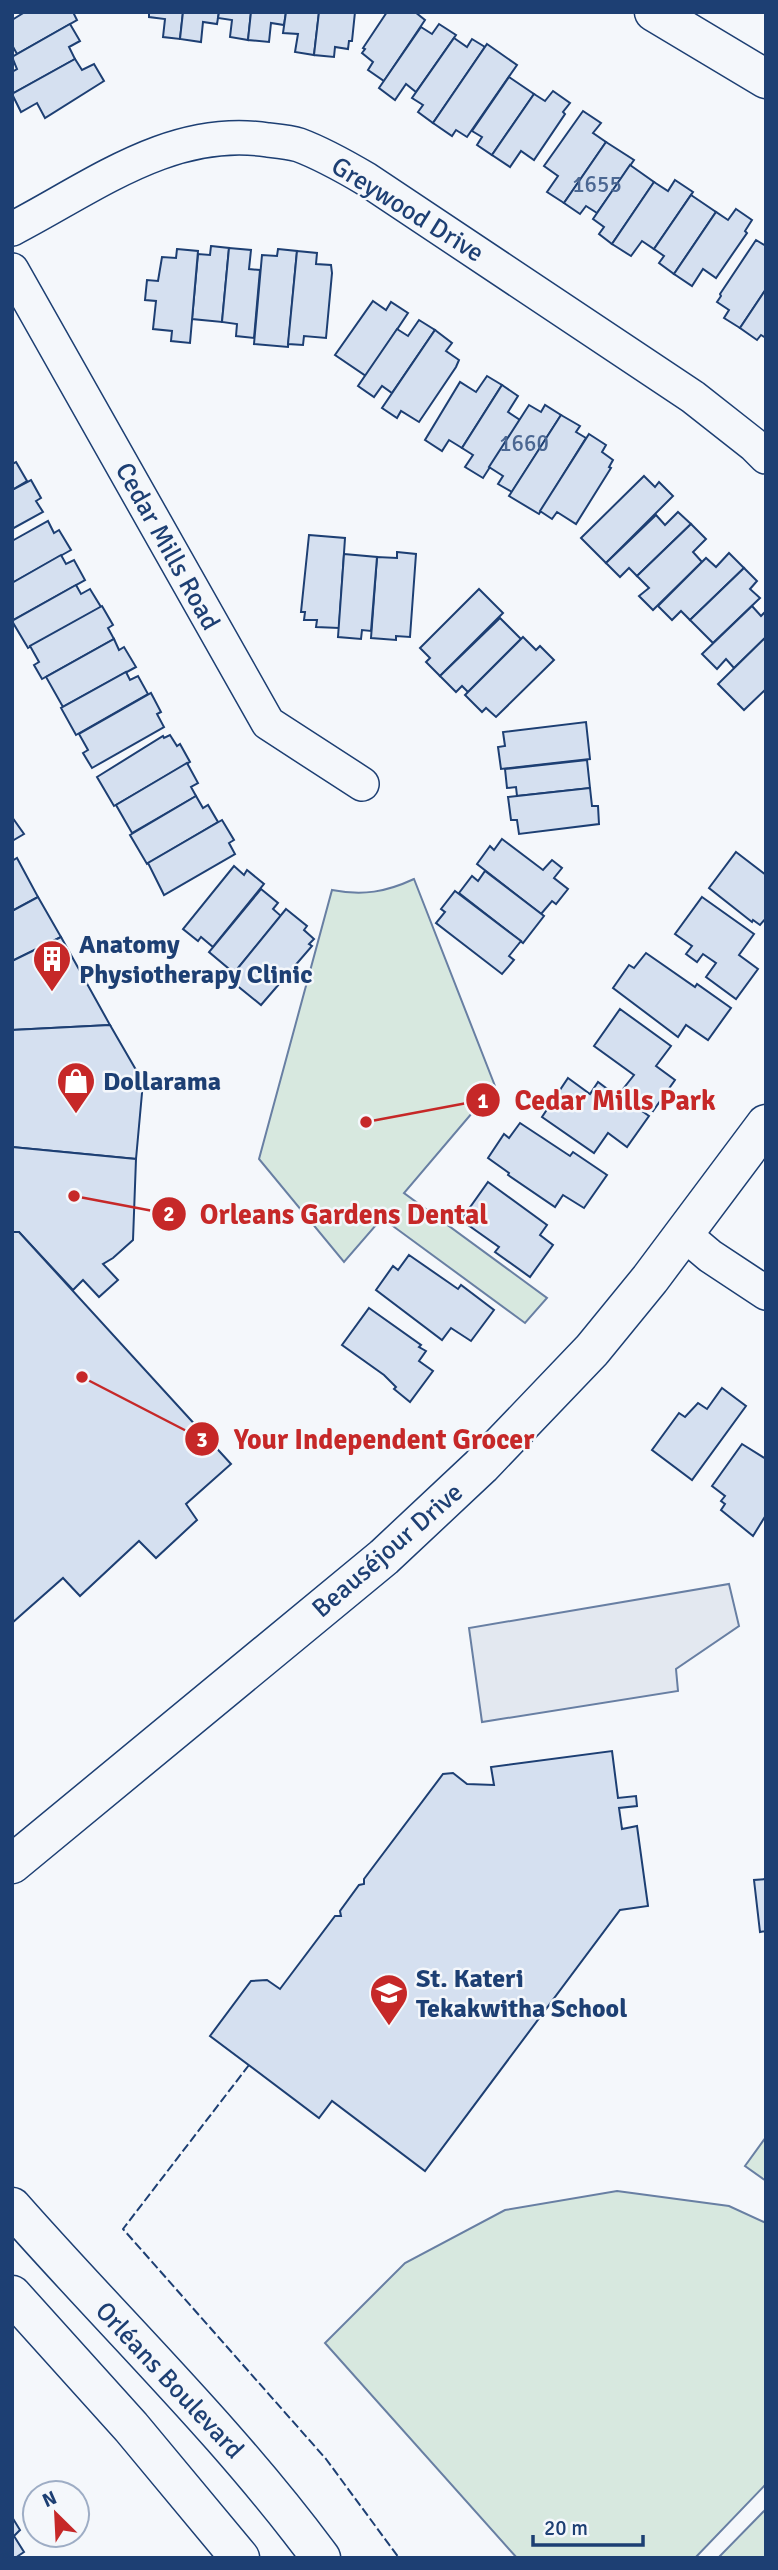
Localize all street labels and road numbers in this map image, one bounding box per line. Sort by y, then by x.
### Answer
street label: Greywood Drive [325,150,490,269]
street label: Cedar Mills Road [108,457,226,636]
street label: Beauséjour Drive [306,1477,469,1625]
street label: Orléans Boulevard [88,2295,250,2466]

